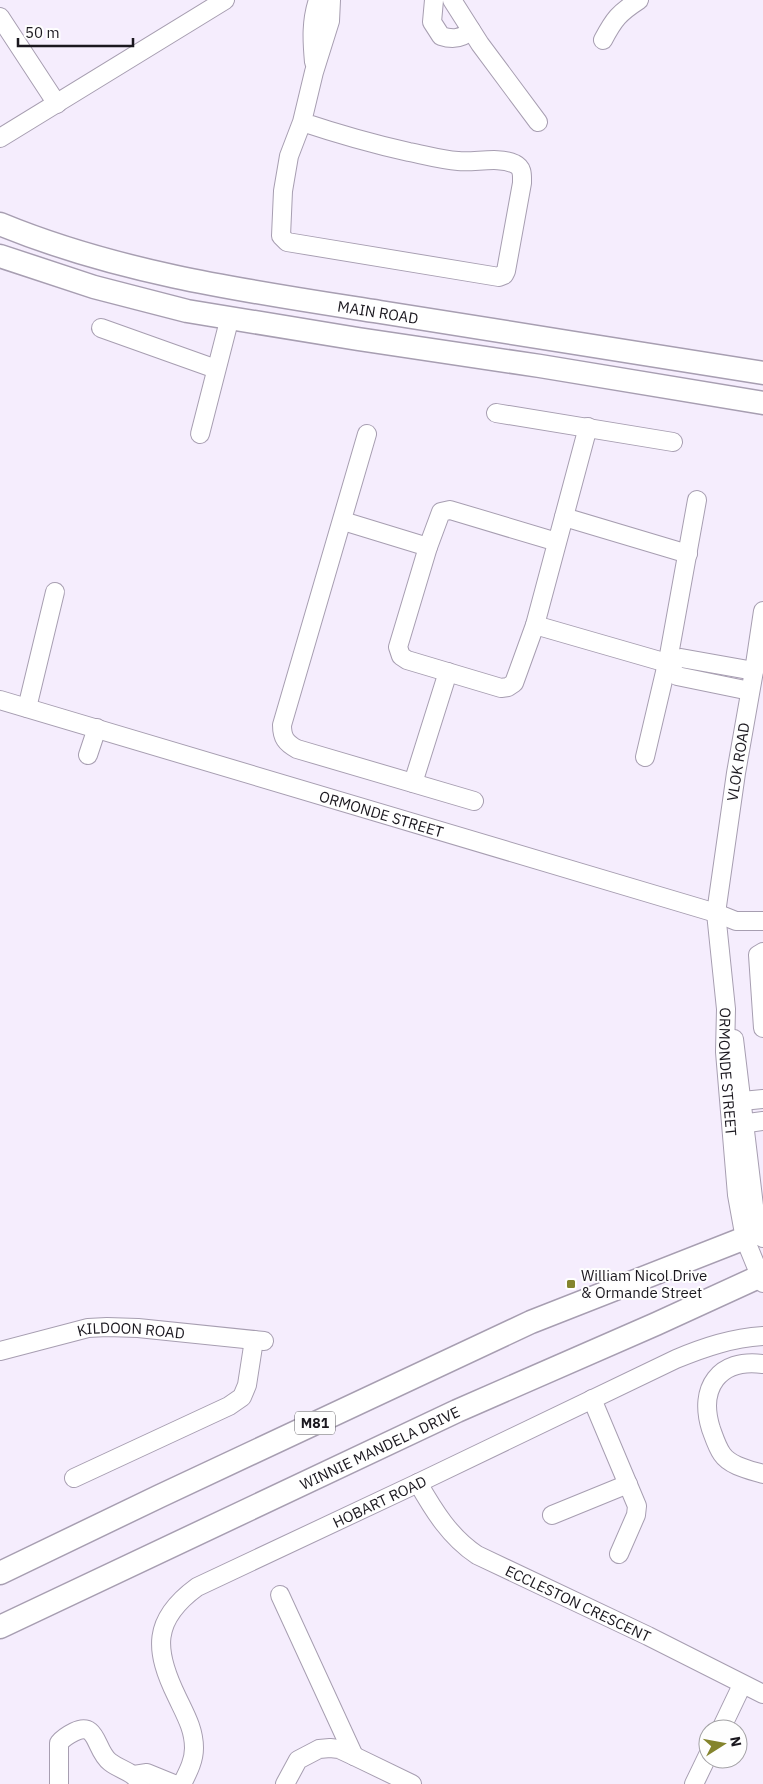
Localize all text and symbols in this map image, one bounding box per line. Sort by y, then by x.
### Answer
scale bar [18,15,132,47]
text: 50 m [25,23,60,42]
street label: MAIN ROAD [336,296,420,327]
street label: VLOK ROAD [722,721,754,803]
street label: ORMONDE STREET [317,786,446,841]
street label: ORMONDE STREET [715,1007,742,1137]
place label: William Nicol Drive & Ormande Street [581,1266,707,1302]
marker: William Nicol Drive & Ormande Street [565,1278,577,1290]
street label: KILDOON ROAD [75,1317,186,1342]
street label: WINNIE MANDELA DRIVE [297,1402,463,1493]
road number: M81 [295,1412,335,1435]
street label: HOBART ROAD [329,1471,429,1531]
street label: ECCLESTON CRESCENT [502,1560,654,1646]
north arrow [698,1719,748,1769]
text: N [726,1735,746,1748]

